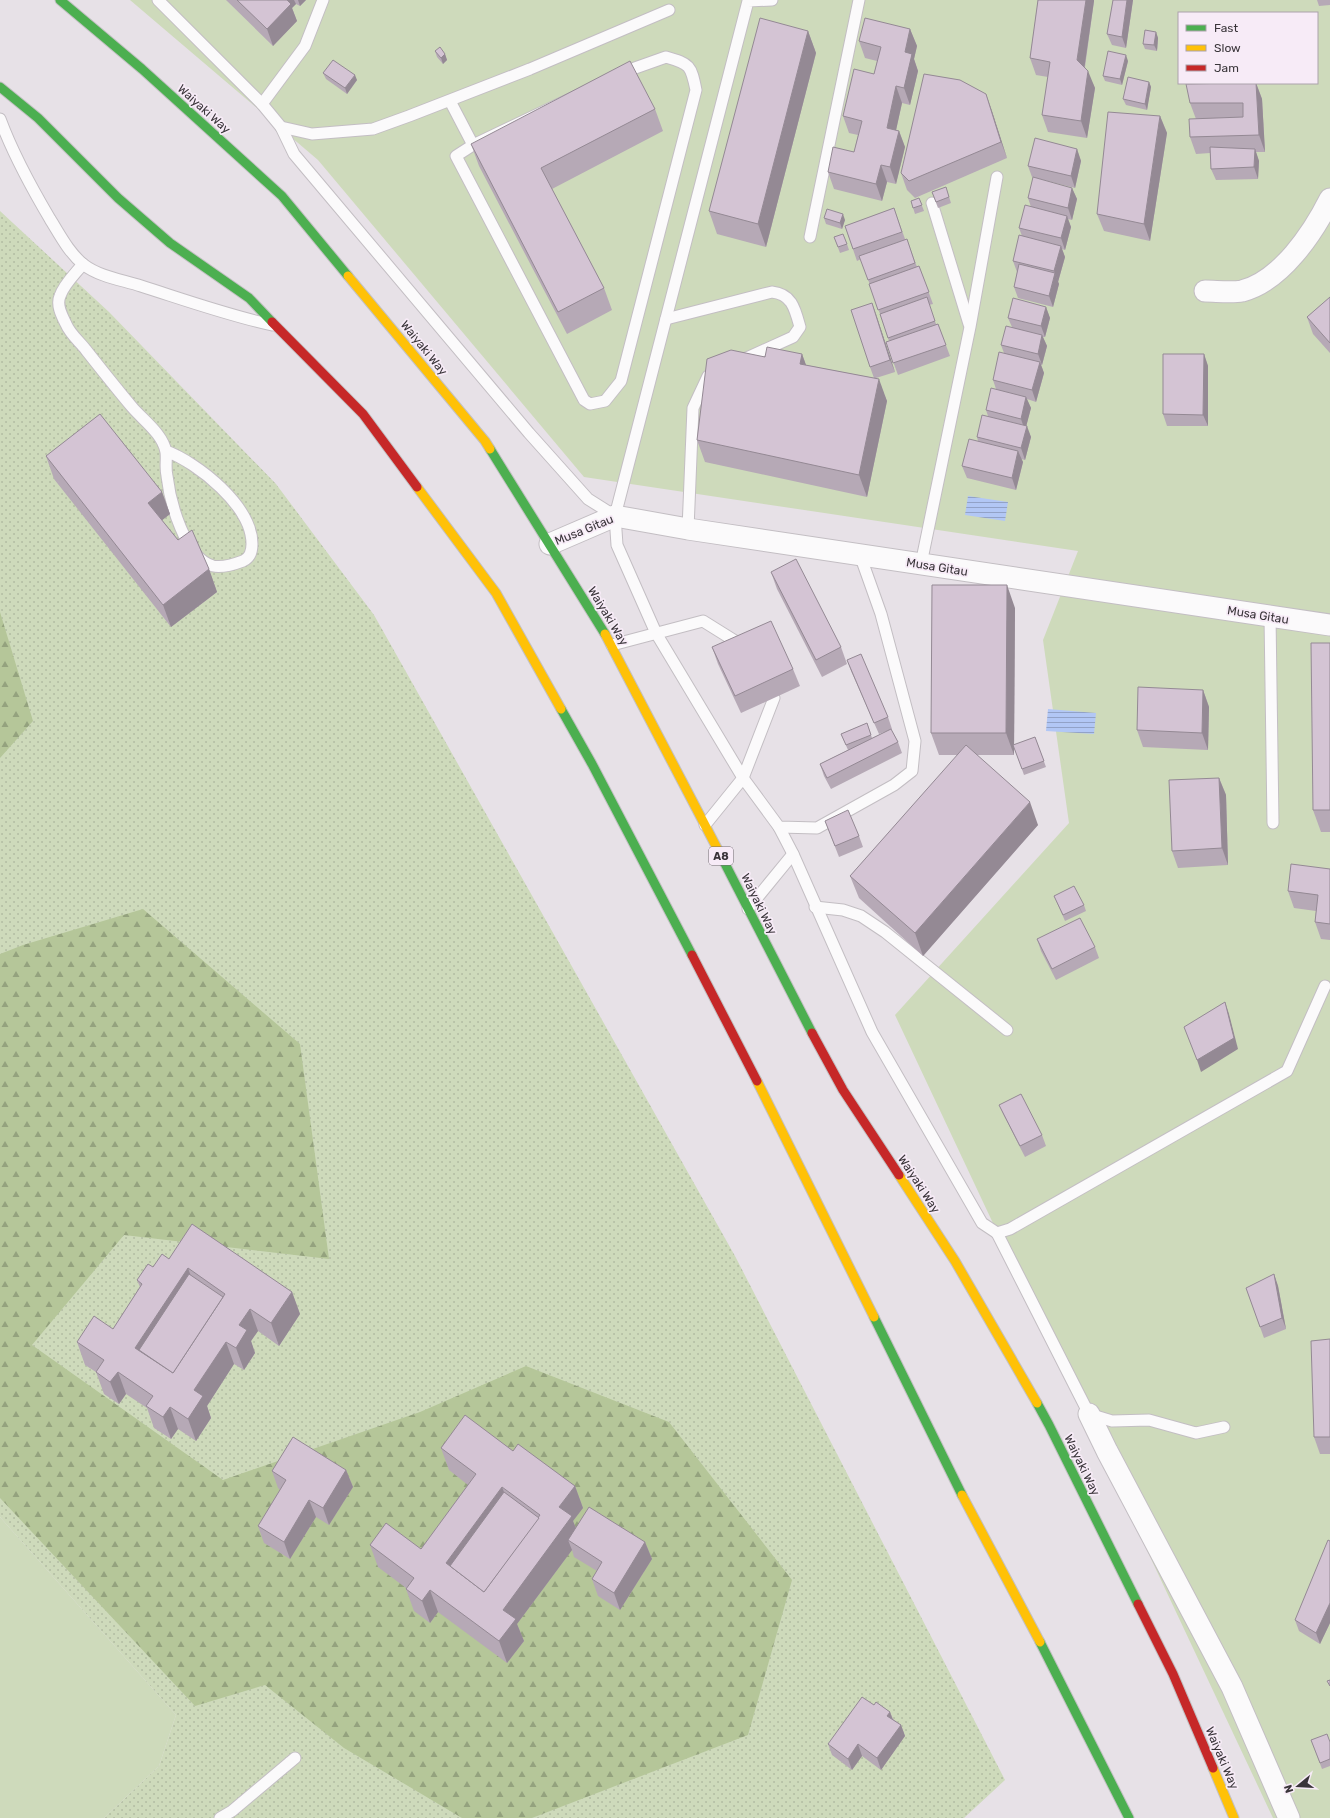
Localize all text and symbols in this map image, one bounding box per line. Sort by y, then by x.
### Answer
legend [1178,12,1318,84]
text: Fast [1214,21,1238,35]
text: Slow [1214,41,1241,55]
text: Jam [1214,61,1239,75]
street label: Waiyaki Way [175,82,234,137]
street label: Waiyaki Way [398,318,451,378]
street label: Musa Gitau [553,512,615,548]
street label: Musa Gitau [905,555,969,579]
street label: Waiyaki Way [585,584,631,648]
street label: Musa Gitau [1226,603,1290,627]
road number: A8 [709,847,733,865]
street label: Waiyaki Way [738,871,780,937]
street label: Waiyaki Way [895,1152,943,1216]
street label: Waiyaki Way [1061,1432,1103,1498]
street label: Waiyaki Way [1203,1725,1242,1792]
north arrow [1278,1766,1318,1806]
text: N [1282,1783,1296,1795]

